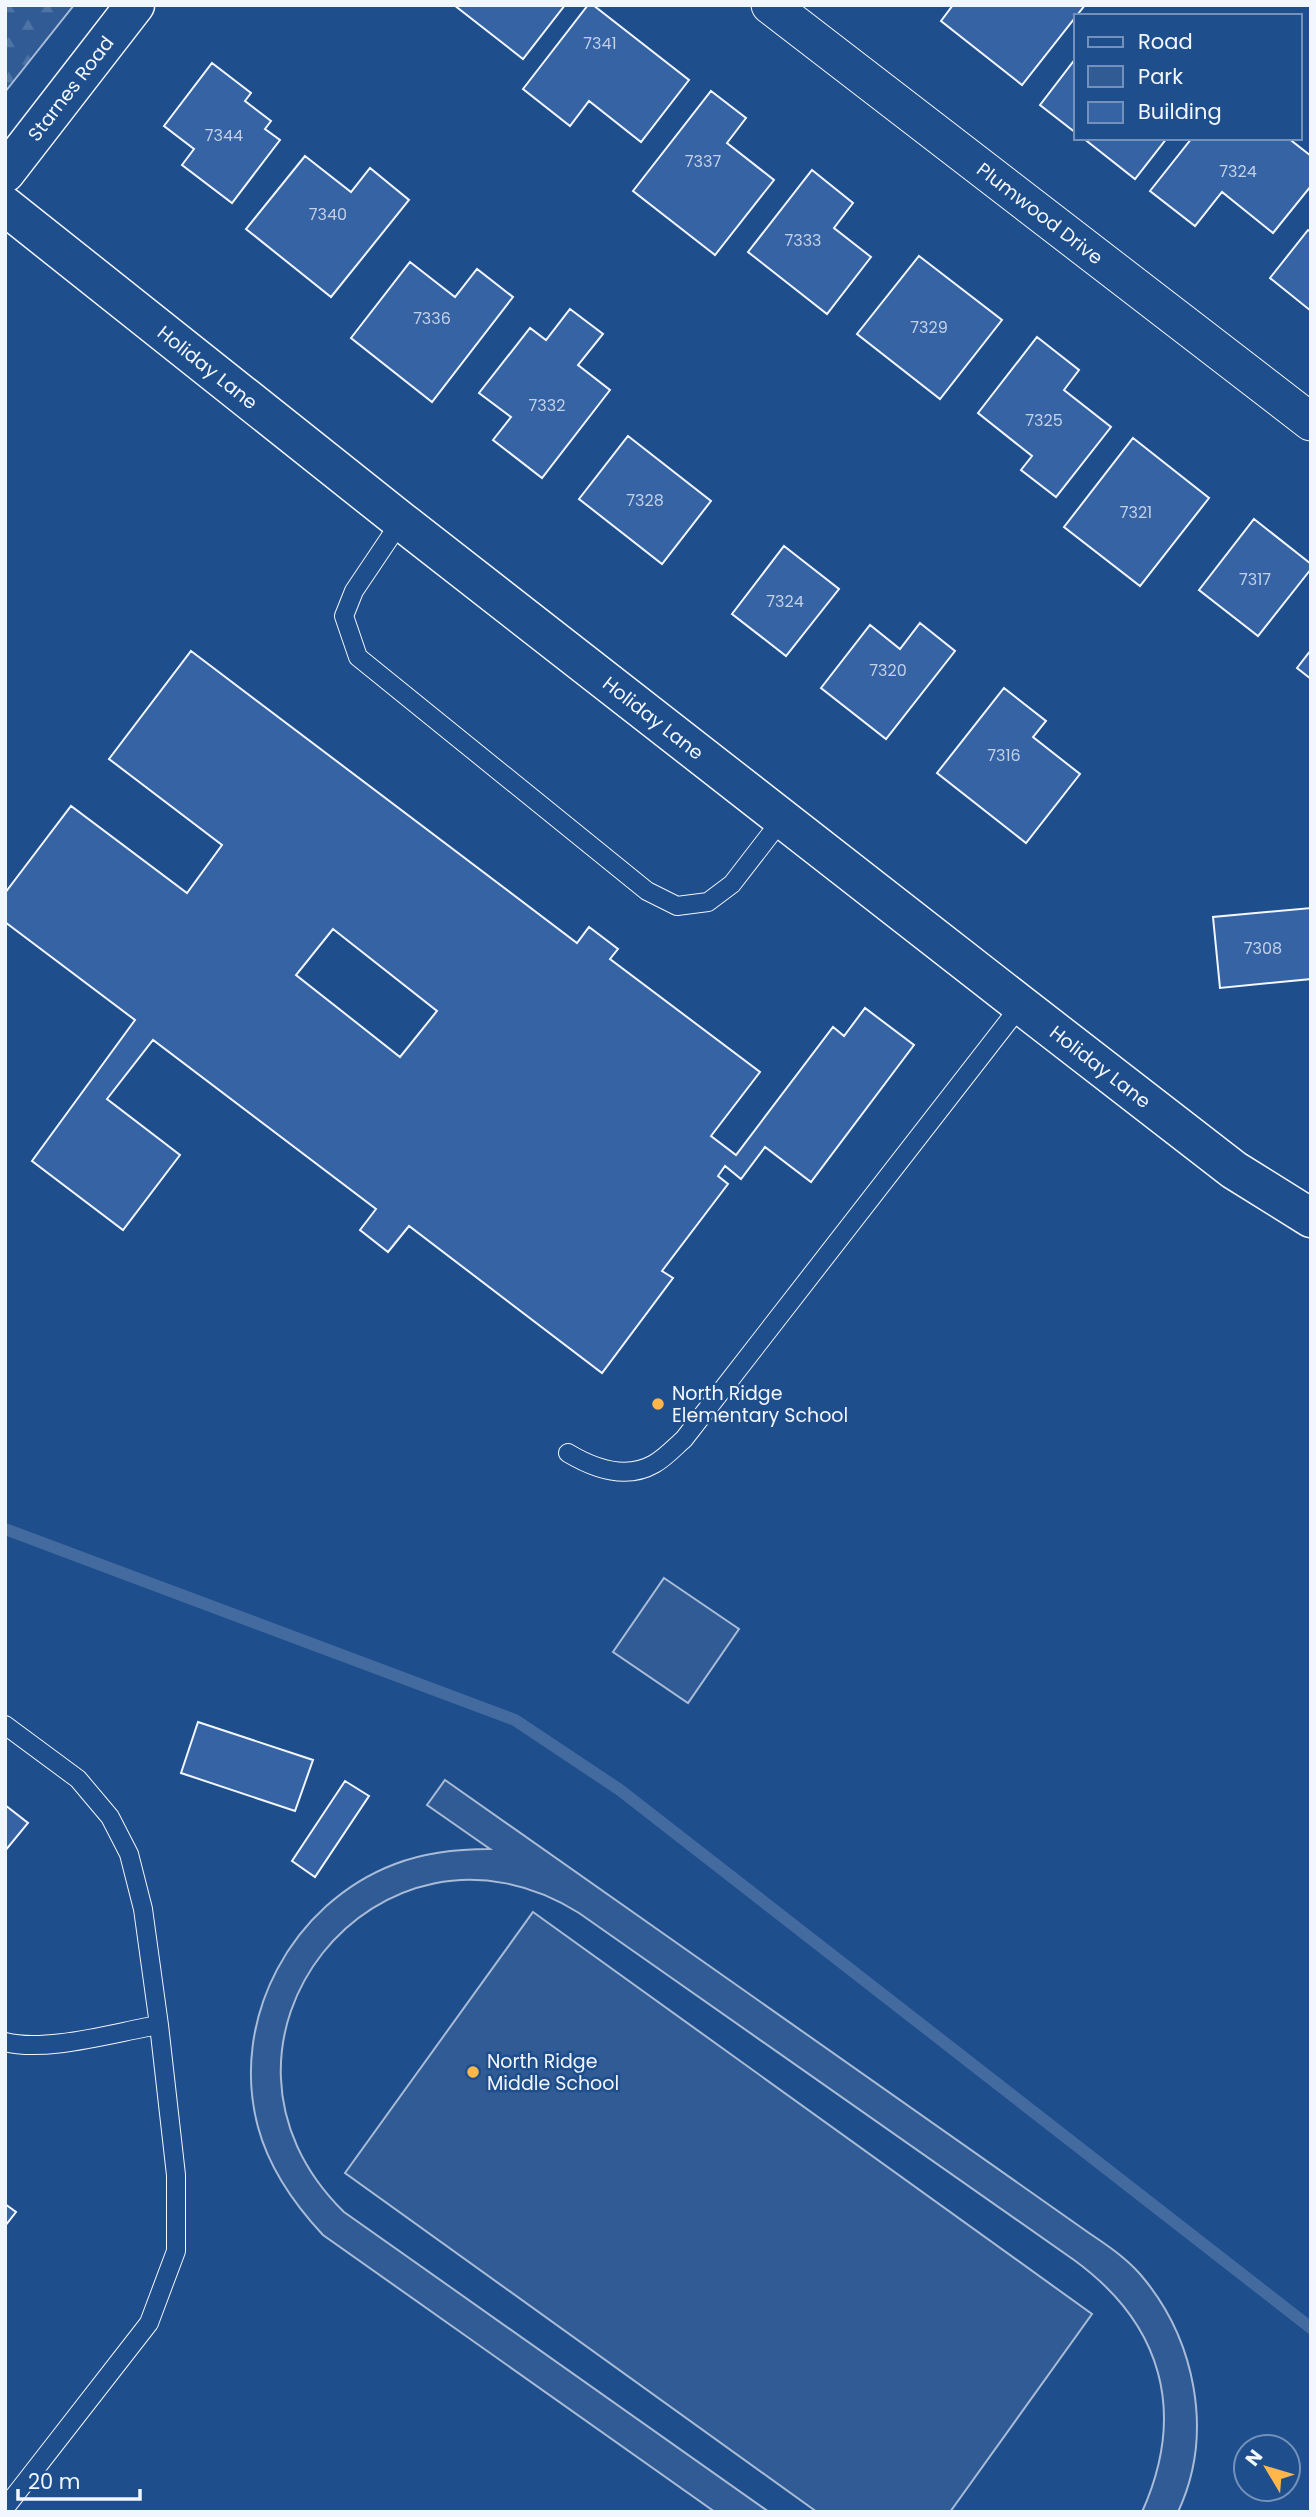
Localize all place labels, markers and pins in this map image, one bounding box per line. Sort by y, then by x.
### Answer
place label: North Ridge Elementary School [672,1380,848,1429]
marker: North Ridge Elementary School [650,1396,666,1412]
place label: North Ridge Middle School [487,2048,619,2097]
marker: North Ridge Middle School [465,2064,481,2080]

